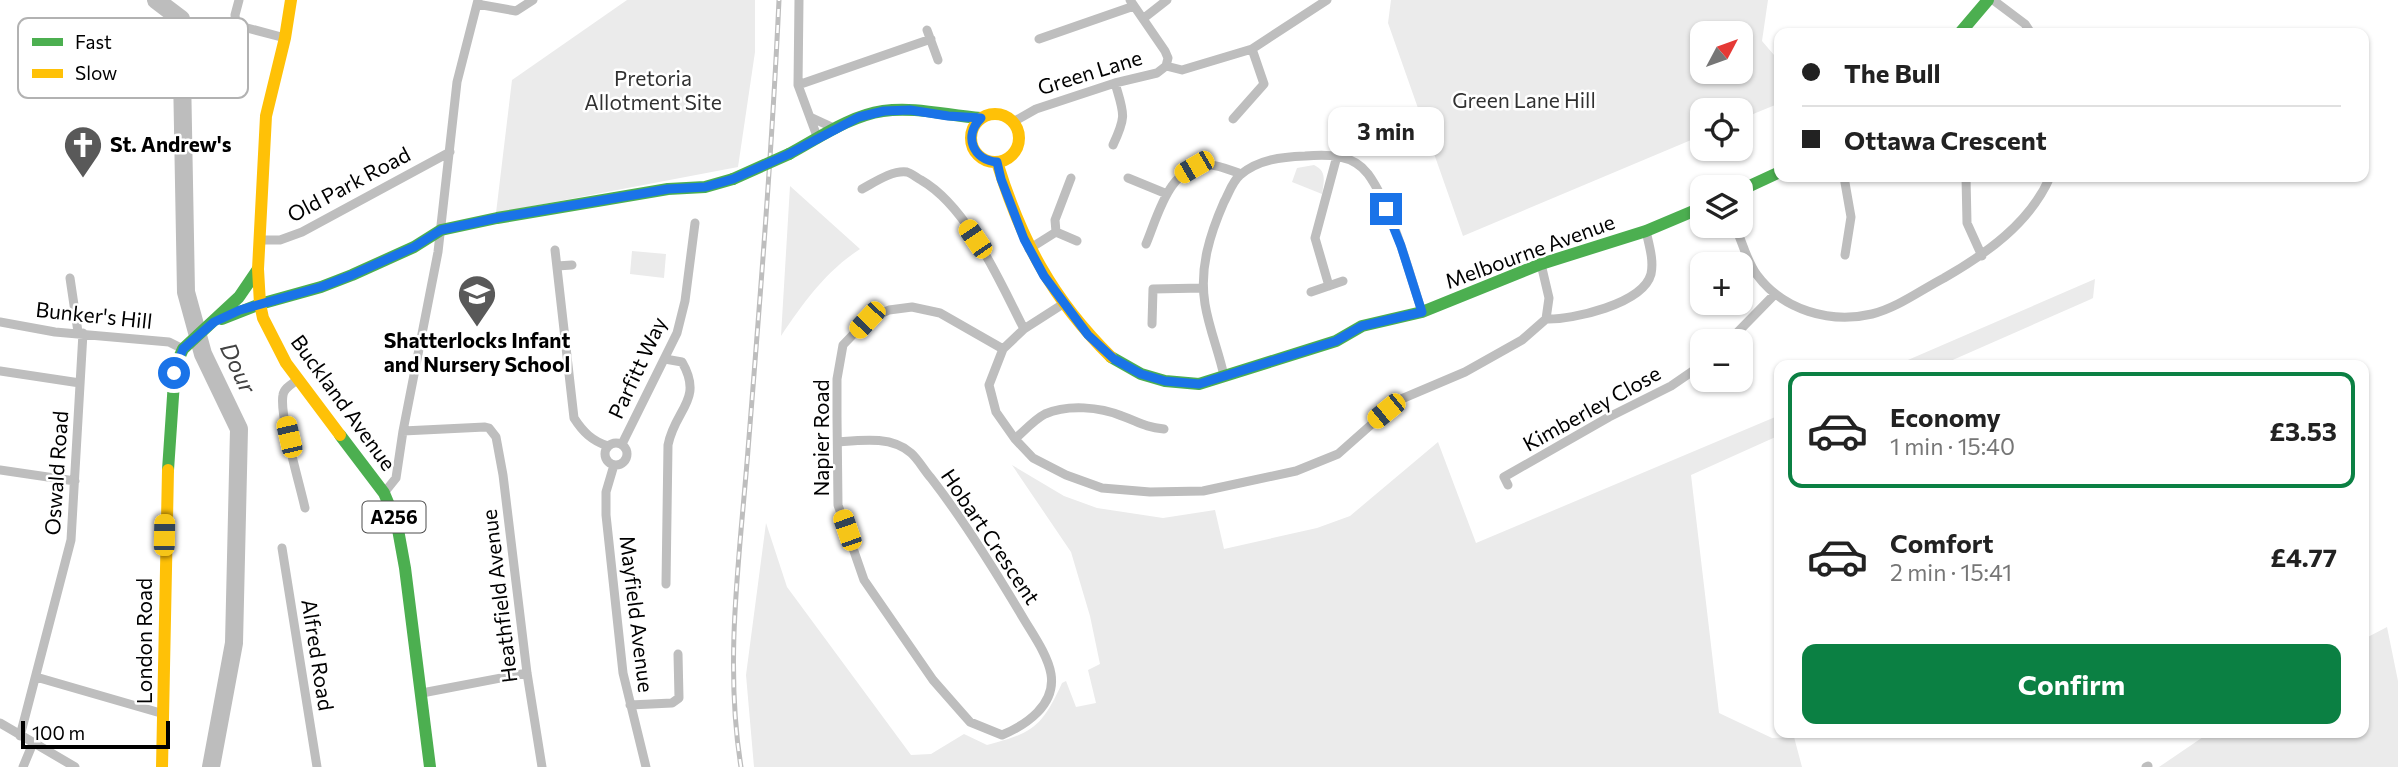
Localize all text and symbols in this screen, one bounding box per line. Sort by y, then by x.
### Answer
legend [18,18,248,98]
north arrow [1690,21,1754,84]
map controls [1690,21,1753,392]
text: Fast [75,30,112,53]
street label: Green Lane [1034,44,1145,99]
text: The Bull [1844,57,1941,88]
text: Slow [75,61,117,84]
park label: Pretoria Allotment Site [584,65,722,114]
park label: Green Lane Hill [1452,87,1596,112]
button: locate [1690,98,1753,161]
callout: 3 min [1328,108,1444,156]
text: 3 min [1357,117,1415,145]
church icon: St. Andrew's [62,124,104,179]
text: Ottawa Crescent [1844,124,2047,155]
place label: St. Andrew's [110,131,232,156]
street label: Old Park Road [283,141,414,227]
car [1171,147,1218,187]
button: layers [1690,175,1753,238]
route end [1370,193,1402,225]
street label: Melbourne Avenue [1441,208,1618,293]
car [955,216,996,262]
button: + [1690,252,1753,315]
school or university icon: Shatterlocks Infant and Nursery School [456,273,498,328]
street label: Bunker's Hill [35,296,154,333]
car [845,297,890,343]
street label: Parfitt Way [602,312,671,422]
place label: Shatterlocks Infant and Nursery School [384,327,570,376]
street label: Buckland Avenue [287,329,402,475]
button: − [1690,329,1753,392]
water label: Dour [215,338,263,398]
route start [158,357,190,389]
street label: Kimberley Close [1518,360,1664,456]
street label: Napier Road [808,379,833,497]
car [1364,390,1409,432]
icon: car [1806,399,1869,462]
text: Economy [1890,401,2001,432]
street label: Oswald Road [39,410,72,536]
car [275,414,304,460]
text: £3.53 [2269,415,2337,446]
text: 1 min · 15:40 [1890,432,2015,460]
street label: Hobart Crescent [937,464,1046,609]
road number: A256 [362,502,426,532]
car [831,507,864,553]
street label: Heathfield Avenue [475,508,522,684]
car [154,514,175,556]
icon: car [1806,525,1869,588]
text: Comfort [1890,527,1993,558]
street label: Mayfield Avenue [615,534,660,694]
text: £4.77 [2270,541,2337,572]
text: 2 min · 15:41 [1890,558,2012,586]
street label: London Road [131,578,156,704]
street label: Alfred Road [297,597,340,712]
button: Confirm [1802,644,2341,724]
scale bar [21,718,170,750]
text: 100 m [32,721,85,744]

